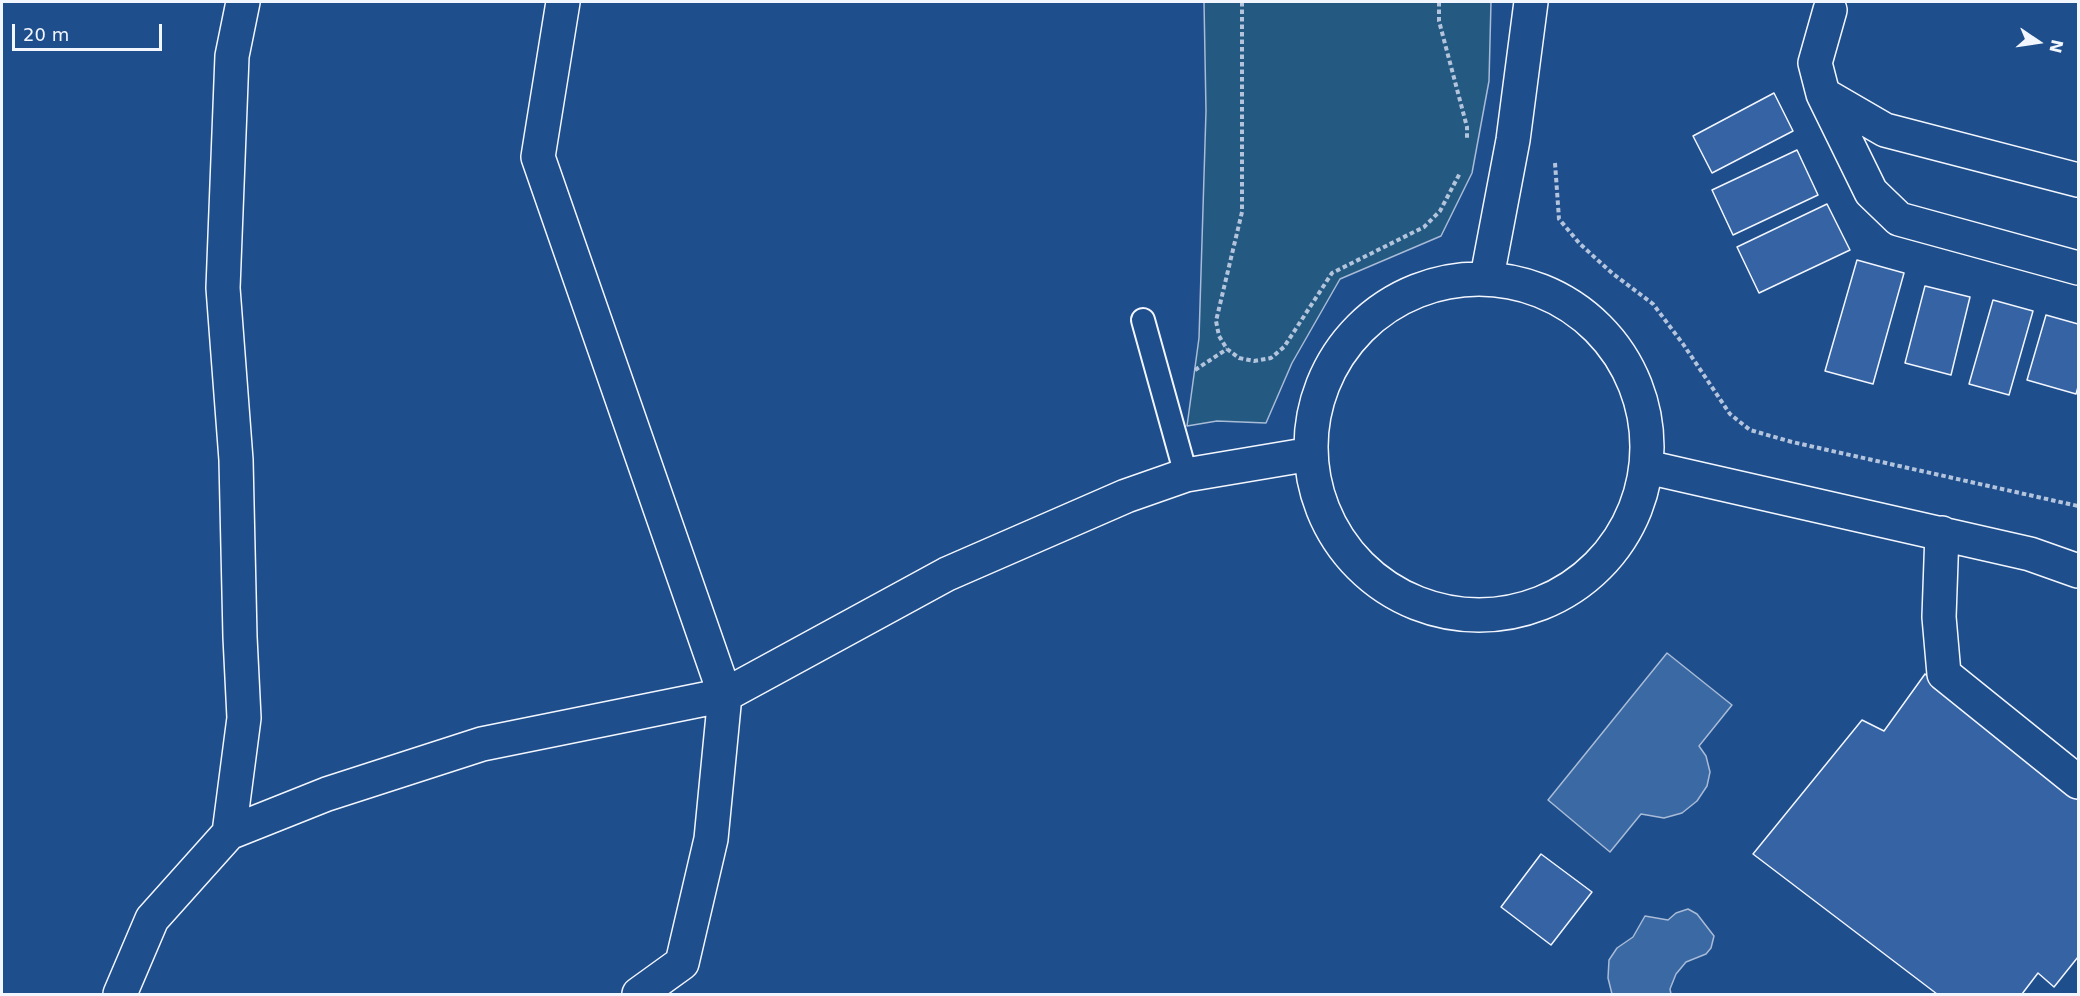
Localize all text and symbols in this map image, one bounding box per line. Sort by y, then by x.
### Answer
scale bar [15,12,165,50]
north arrow [2008,12,2068,72]
text: 20 m [23,24,69,45]
text: N [2045,37,2067,55]

